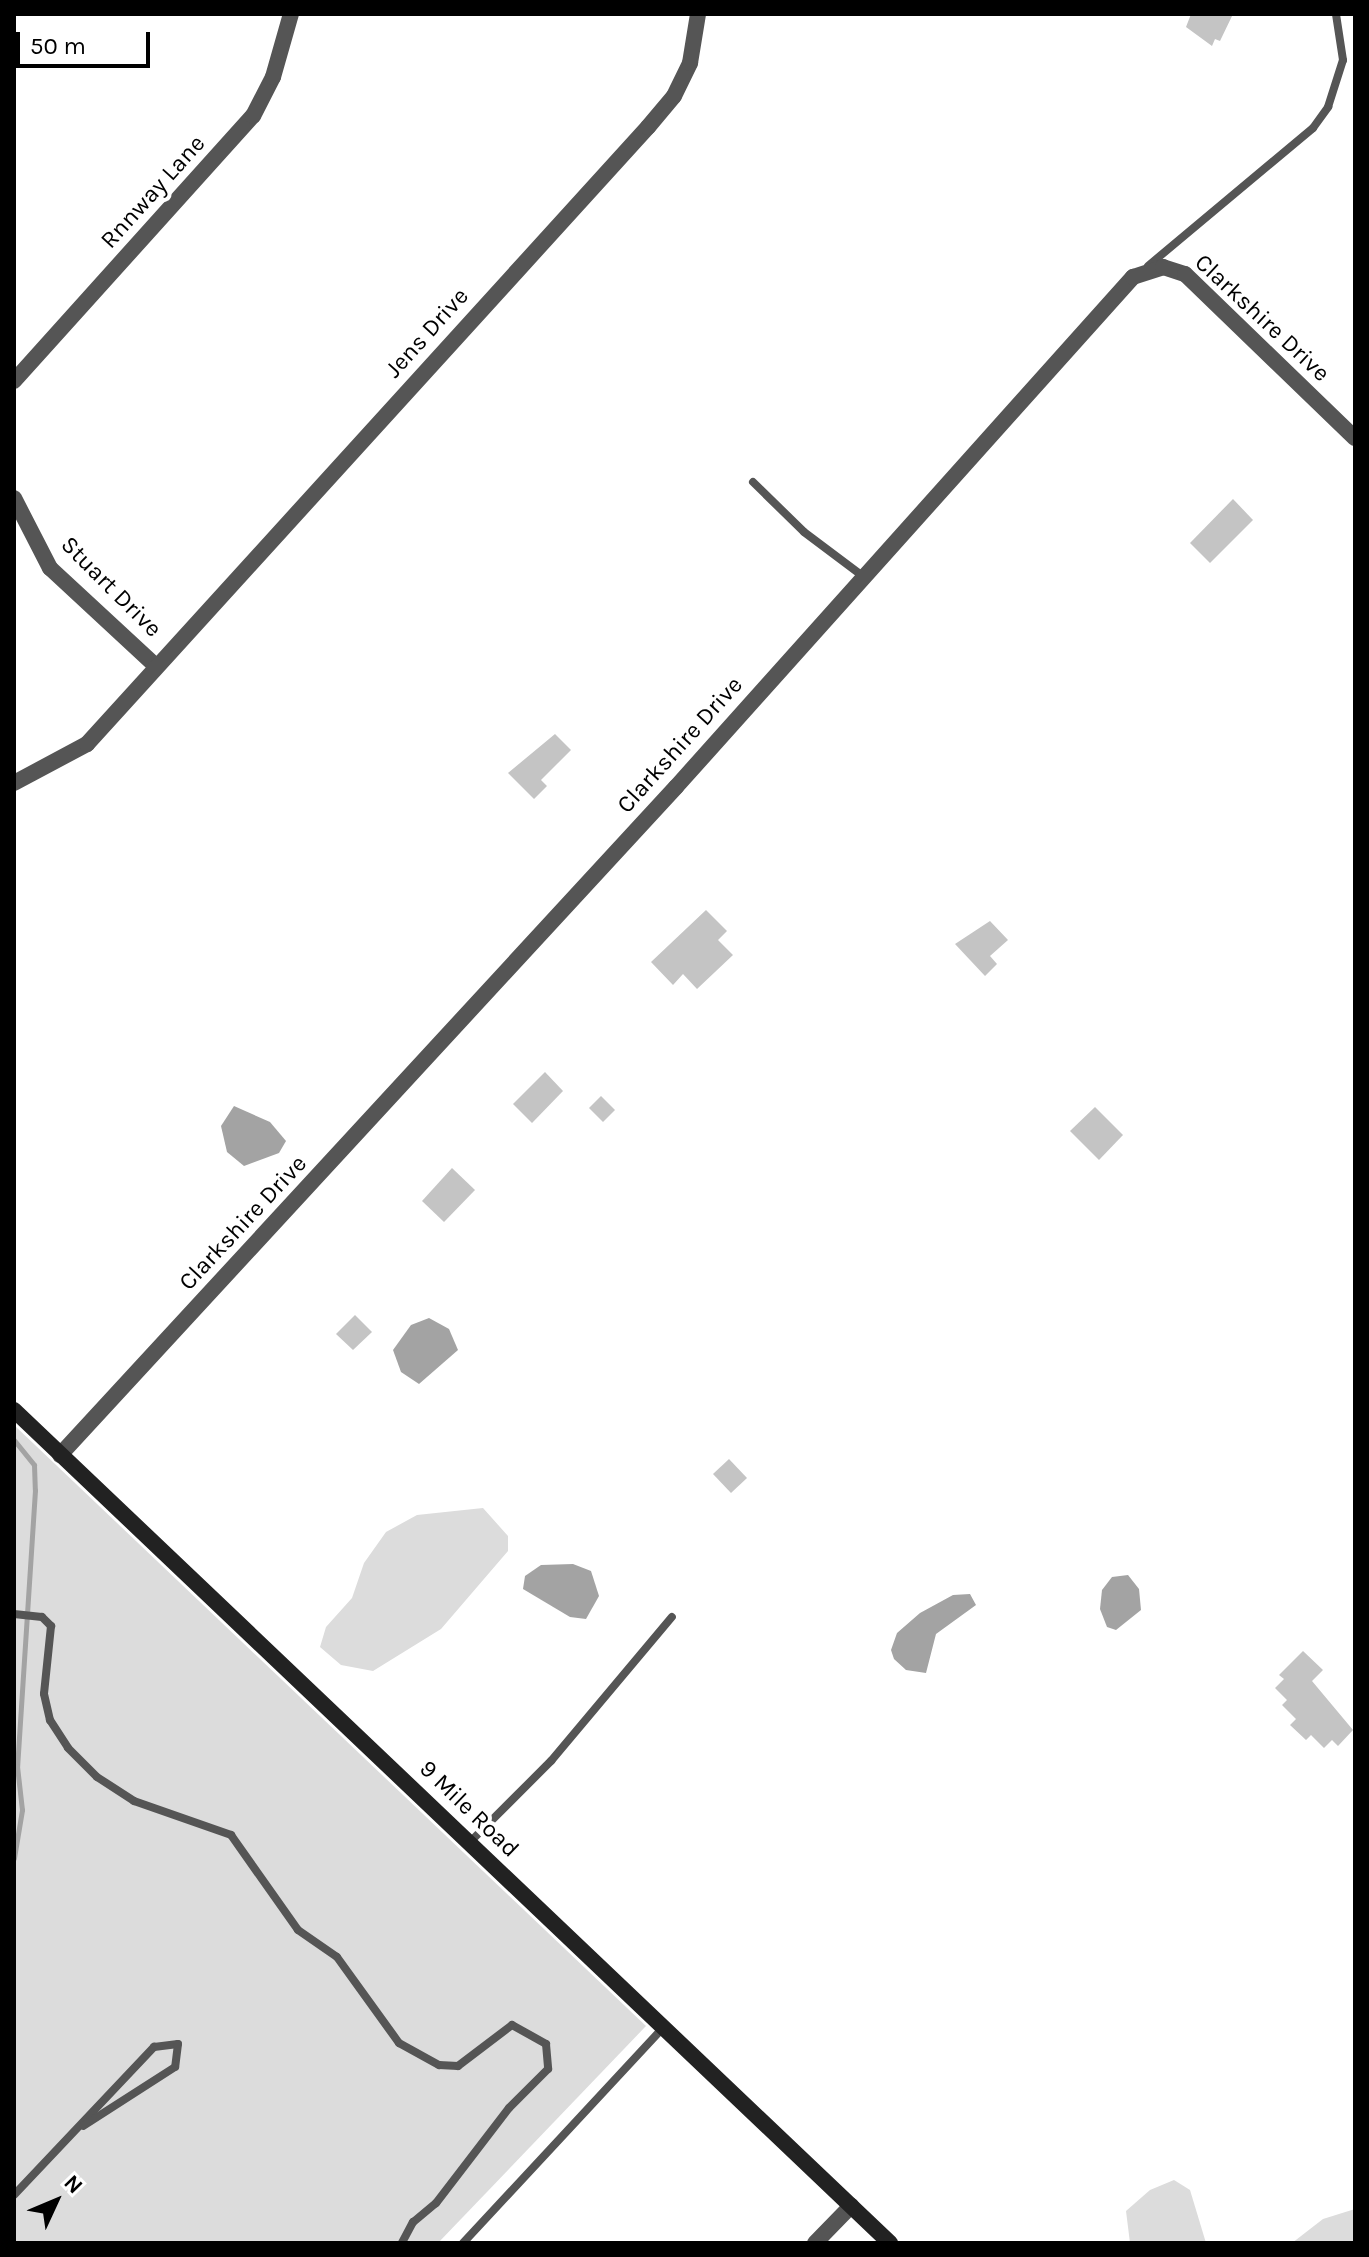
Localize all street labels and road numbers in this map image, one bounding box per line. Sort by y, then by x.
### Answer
street label: Rnnway Lane [95,129,211,255]
street label: Clarkshire Drive [1189,248,1335,388]
street label: Jens Drive [379,282,475,384]
street label: Stuart Drive [55,531,167,643]
street label: Clarkshire Drive [611,671,749,819]
street label: Clarkshire Drive [173,1150,313,1296]
street label: 9 Mile Road [413,1754,525,1864]

